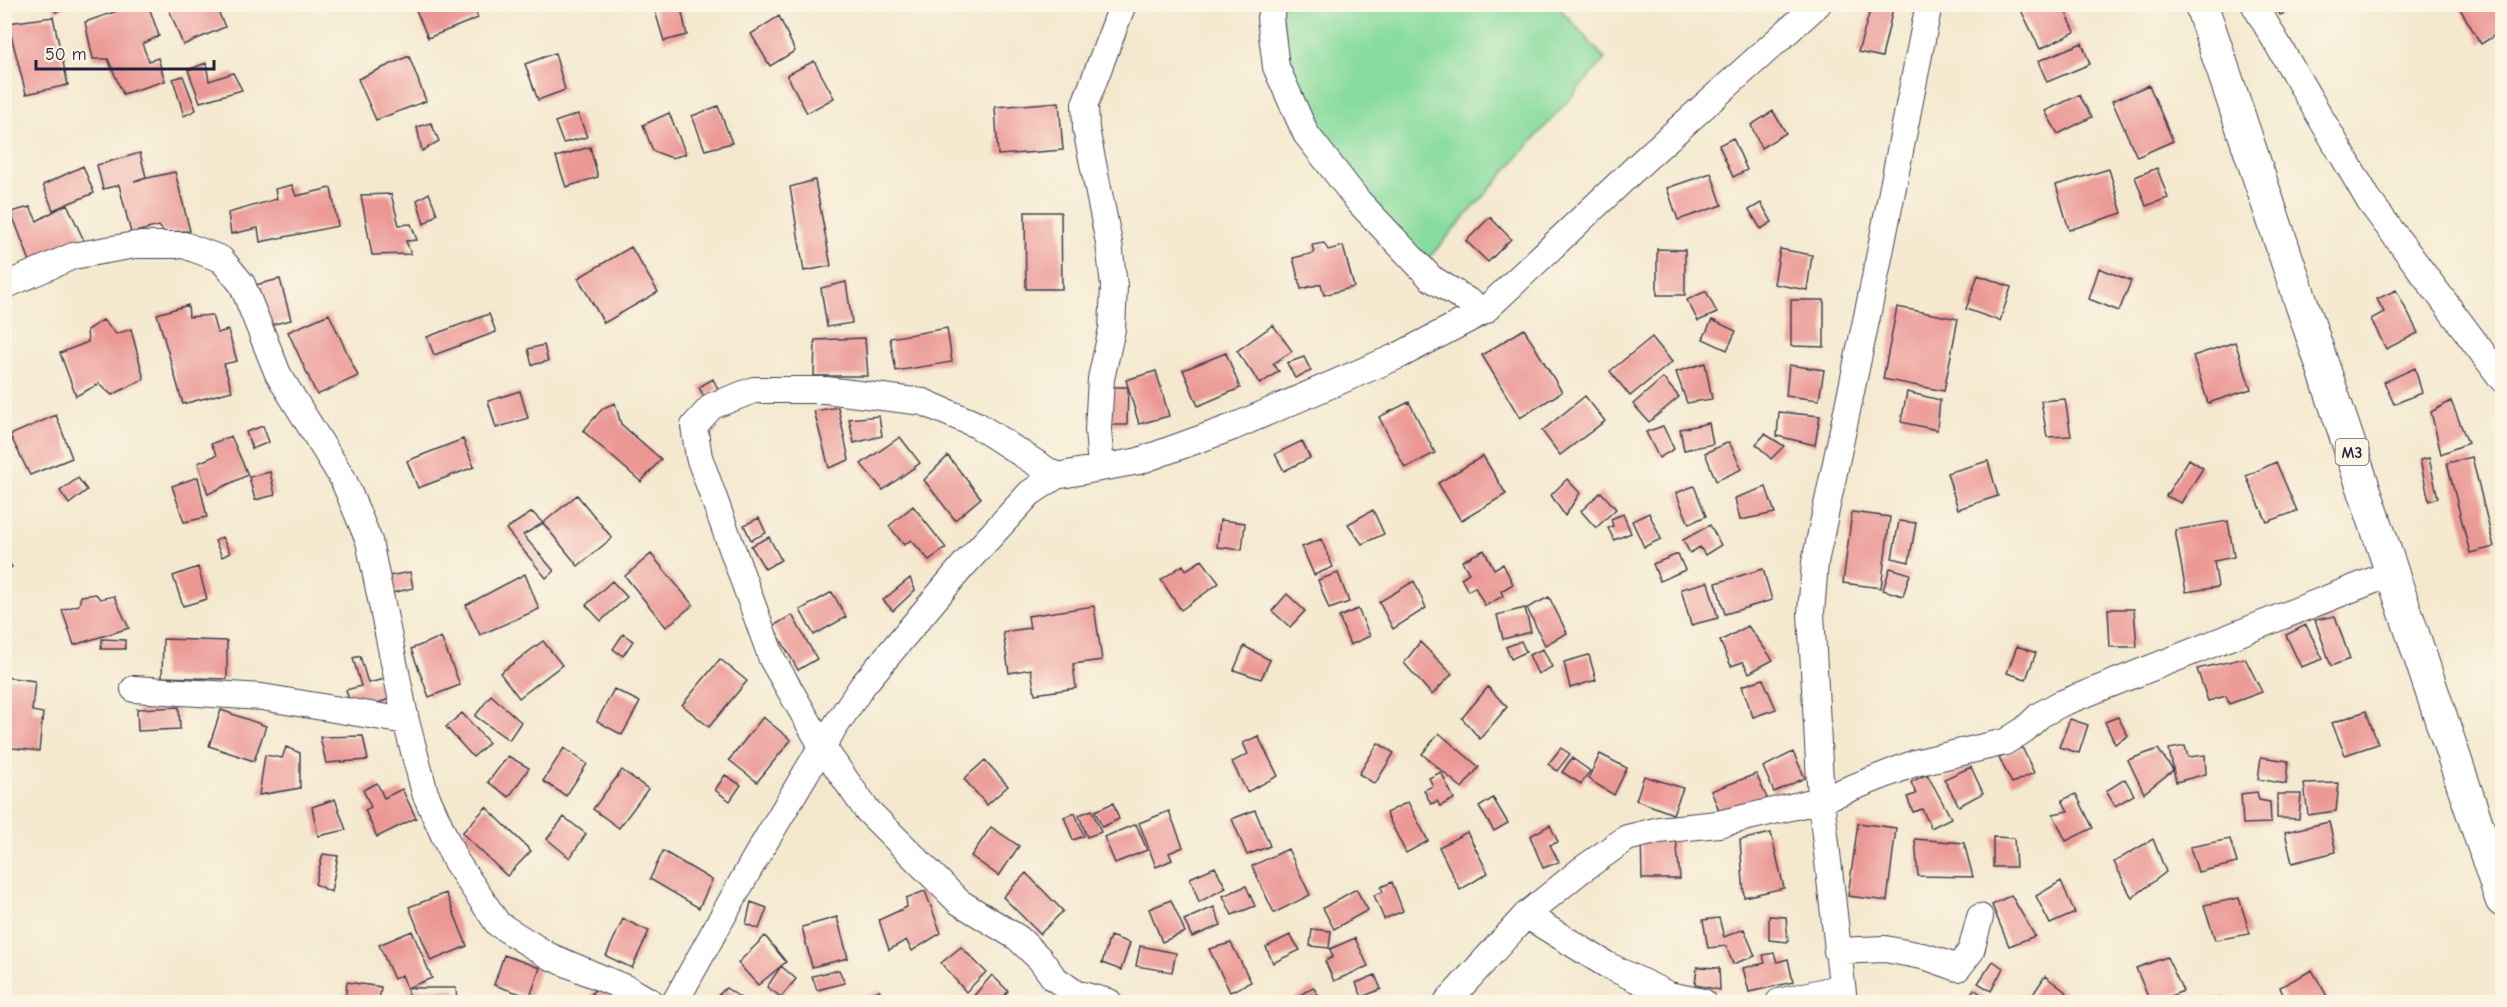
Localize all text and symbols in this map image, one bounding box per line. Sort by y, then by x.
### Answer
scale bar [36,33,214,71]
text: 50 m [45,44,87,65]
road number: M3 [2336,439,2368,465]

